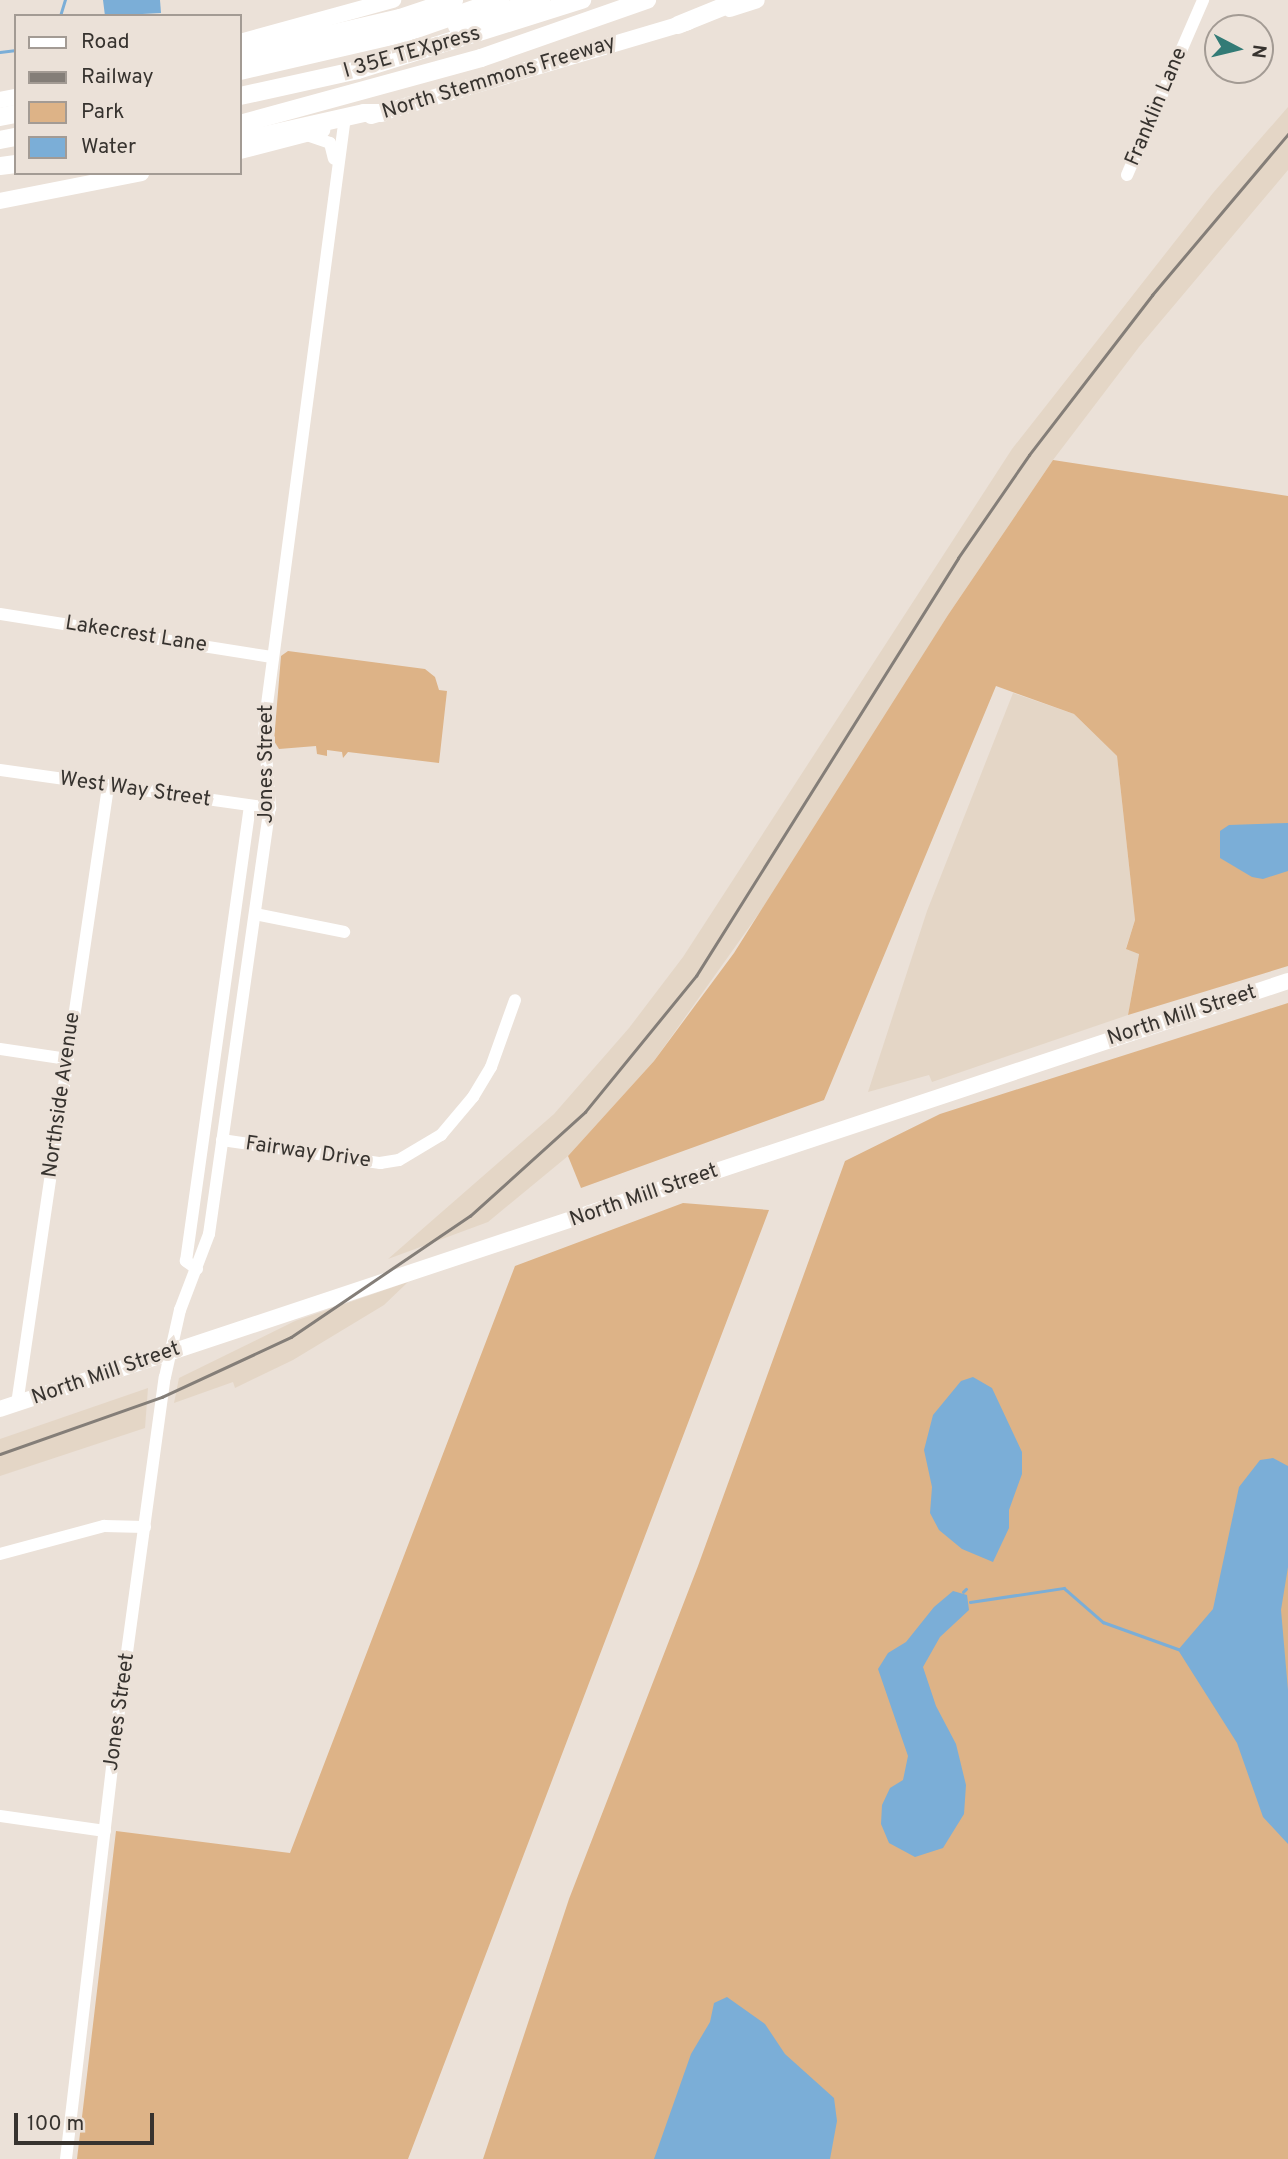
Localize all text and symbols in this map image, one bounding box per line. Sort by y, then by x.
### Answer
legend [14,14,242,175]
north arrow [1204,14,1274,84]
street label: I 35E TEXpress [340,21,484,85]
text: Road [81,29,130,56]
street label: North Stemmons Freeway [379,30,619,126]
text: N [1245,43,1271,60]
street label: Franklin Lane [1121,44,1193,170]
text: Railway [81,64,154,91]
text: Park [81,99,124,126]
text: Water [81,134,136,161]
street label: Lakecrest Lane [63,611,209,659]
street label: Jones Street [254,705,280,823]
street label: West Way Street [58,767,212,813]
street label: North Mill Street [1104,980,1260,1052]
street label: Northside Avenue [38,1010,86,1180]
street label: Fairway Drive [244,1132,372,1174]
street label: North Mill Street [567,1159,721,1233]
street label: North Mill Street [29,1337,183,1411]
street label: Jones Street [99,1651,141,1773]
scale bar [18,2100,158,2144]
text: 100 m [27,2111,84,2138]

